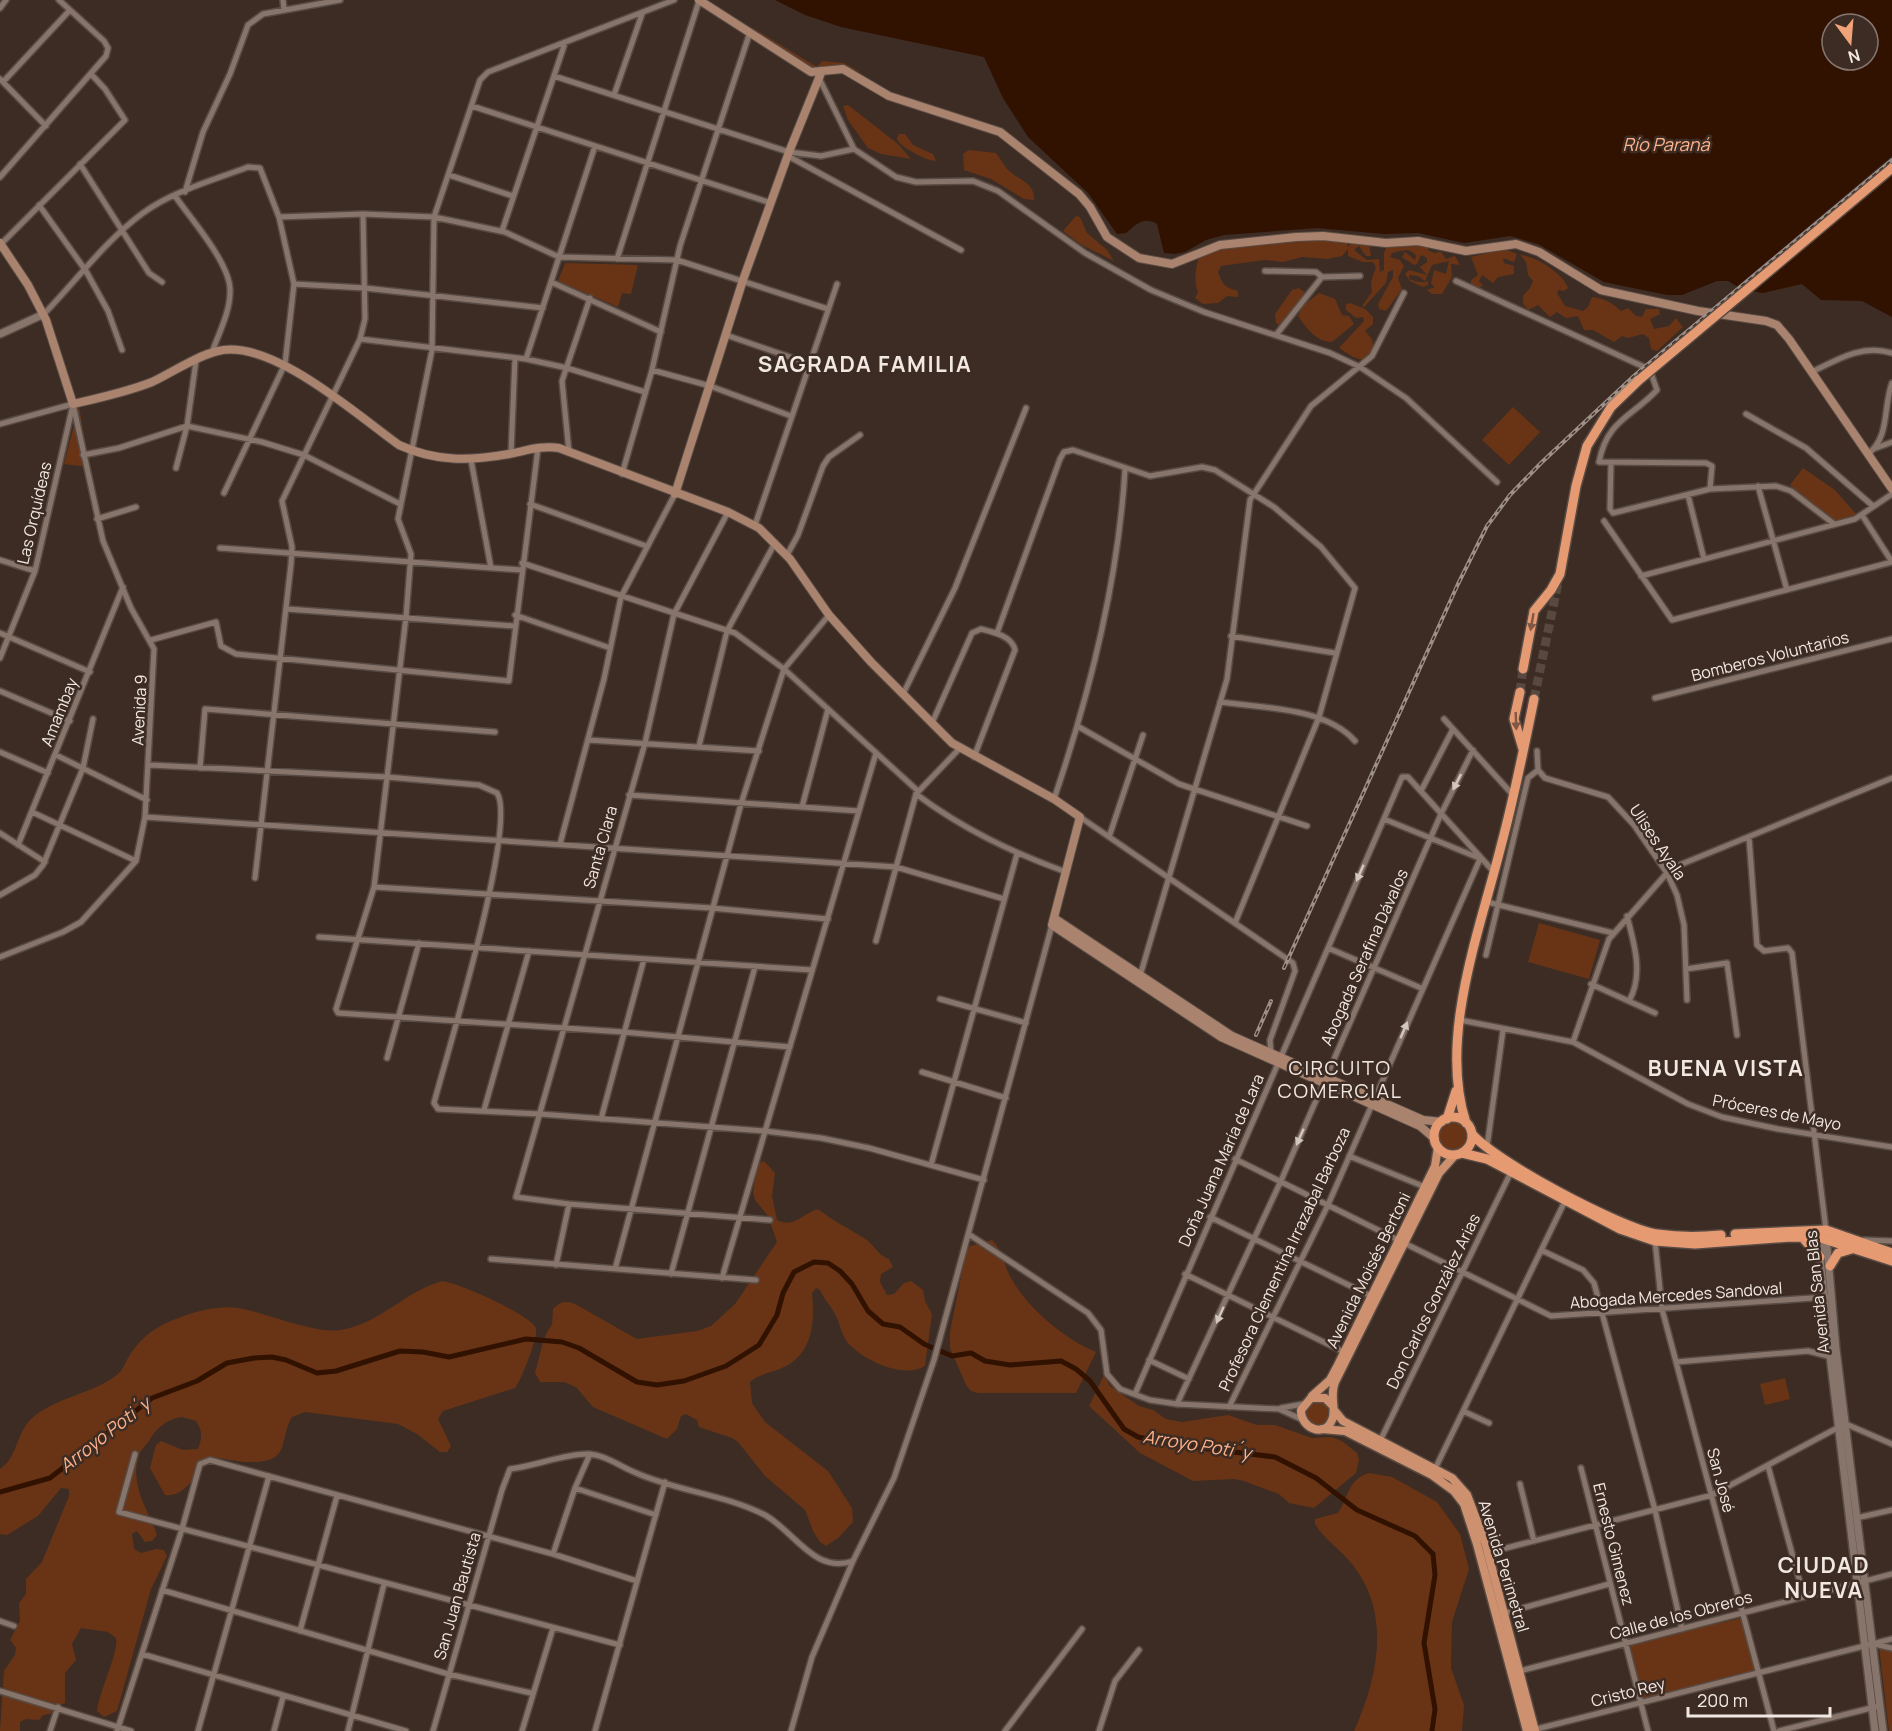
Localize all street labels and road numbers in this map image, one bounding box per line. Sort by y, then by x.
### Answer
street label: Las Orquídeas [12,460,56,566]
street label: Bomberos Voluntarios [1689,626,1851,686]
street label: Amambay [35,674,83,750]
street label: Avenida 9 [126,674,152,746]
street label: Ulises Ayala [1625,800,1691,884]
street label: Santa Clara [578,803,622,891]
street label: Abogada Serafina Dávalos [1315,865,1413,1049]
street label: Doña Juana María de Lara [1173,1070,1269,1250]
street label: Próceres de Mayo [1711,1089,1843,1135]
street label: Profesora Clementina Irrazabal Barboza [1213,1123,1355,1395]
street label: Avenida Moisés Bertoni [1321,1188,1415,1352]
street label: Don Carlos González Arias [1381,1210,1485,1392]
street label: Avenida San Blas [1800,1229,1834,1355]
street label: Abogada Mercedes Sandoval [1569,1277,1783,1313]
street label: San José [1702,1445,1740,1515]
street label: Ernesto Gimenez [1588,1480,1640,1608]
street label: Avenida Perimetral [1473,1497,1535,1635]
street label: San Juan Bautista [428,1530,486,1662]
street label: Calle de los Obreros [1607,1585,1755,1645]
street label: Cristo Rey [1589,1672,1668,1712]

